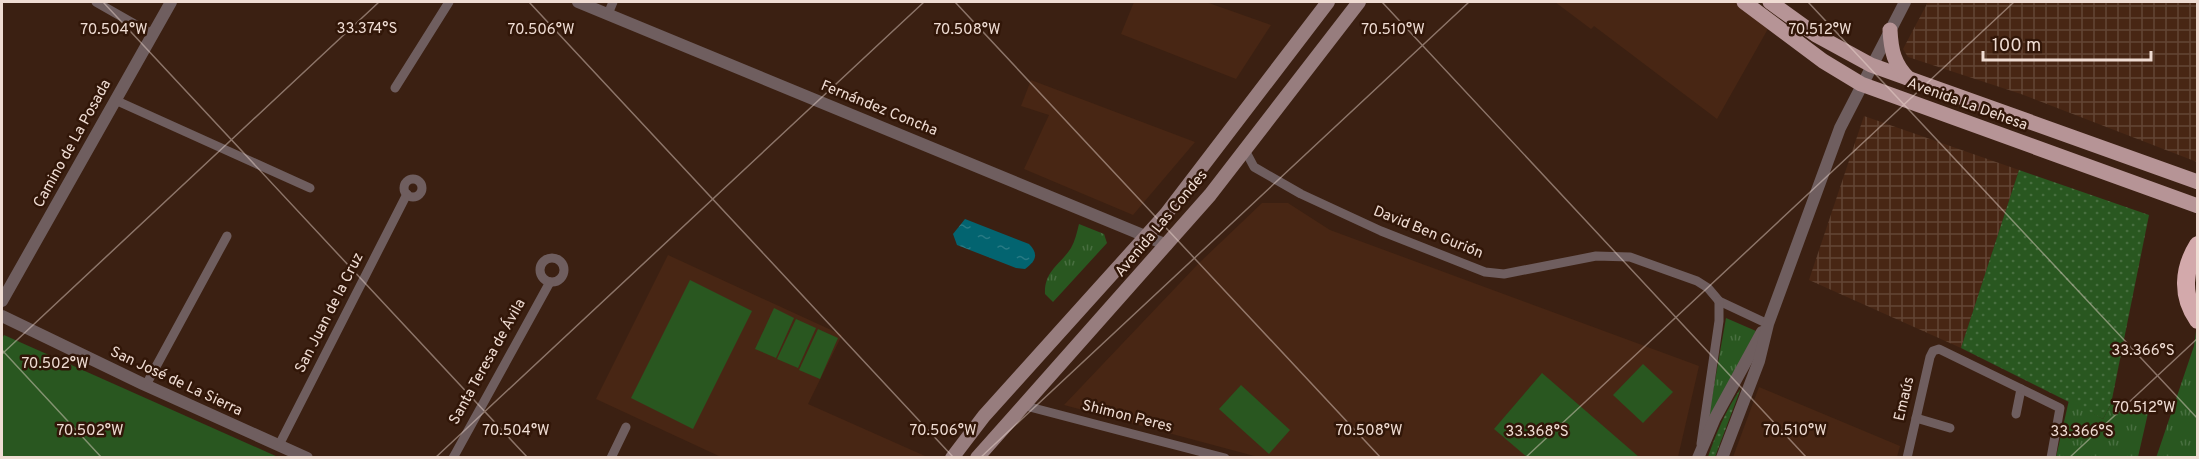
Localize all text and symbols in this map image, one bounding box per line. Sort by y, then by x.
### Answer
text: 33.374°S [336,20,398,39]
text: 70.504°W [80,21,148,40]
text: 70.506°W [508,21,575,40]
text: 70.508°W [933,21,1001,40]
text: 70.510°W [1361,21,1425,40]
text: 70.512°W [1788,21,1852,40]
scale bar [1983,24,2151,62]
text: 100 m [1992,35,2041,58]
street label: Avenida La Dehesa [1904,74,2030,136]
street label: Camino de La Posada [30,77,116,211]
street label: Fernández Concha [818,77,940,141]
street label: Avenida Las Condes [1112,166,1212,282]
street label: David Ben Gurión [1370,202,1486,264]
street label: San Juan de la Cruz [291,250,369,376]
street label: Santa Teresa de Ávila [445,295,531,428]
text: 33.366°S [2111,342,2175,361]
street label: San José de La Sierra [107,343,245,421]
text: 70.502°W [21,355,89,374]
street label: Emaús [1891,375,1919,423]
street label: Shimon Peres [1080,397,1174,437]
text: 70.512°W [2112,399,2176,418]
text: 70.502°W [56,422,124,441]
text: 70.504°W [482,422,550,441]
text: 70.506°W [910,422,977,441]
text: 70.508°W [1335,422,1403,441]
text: 70.510°W [1763,422,1827,441]
text: 33.368°S [1505,423,1569,442]
text: 33.366°S [2050,423,2114,442]

